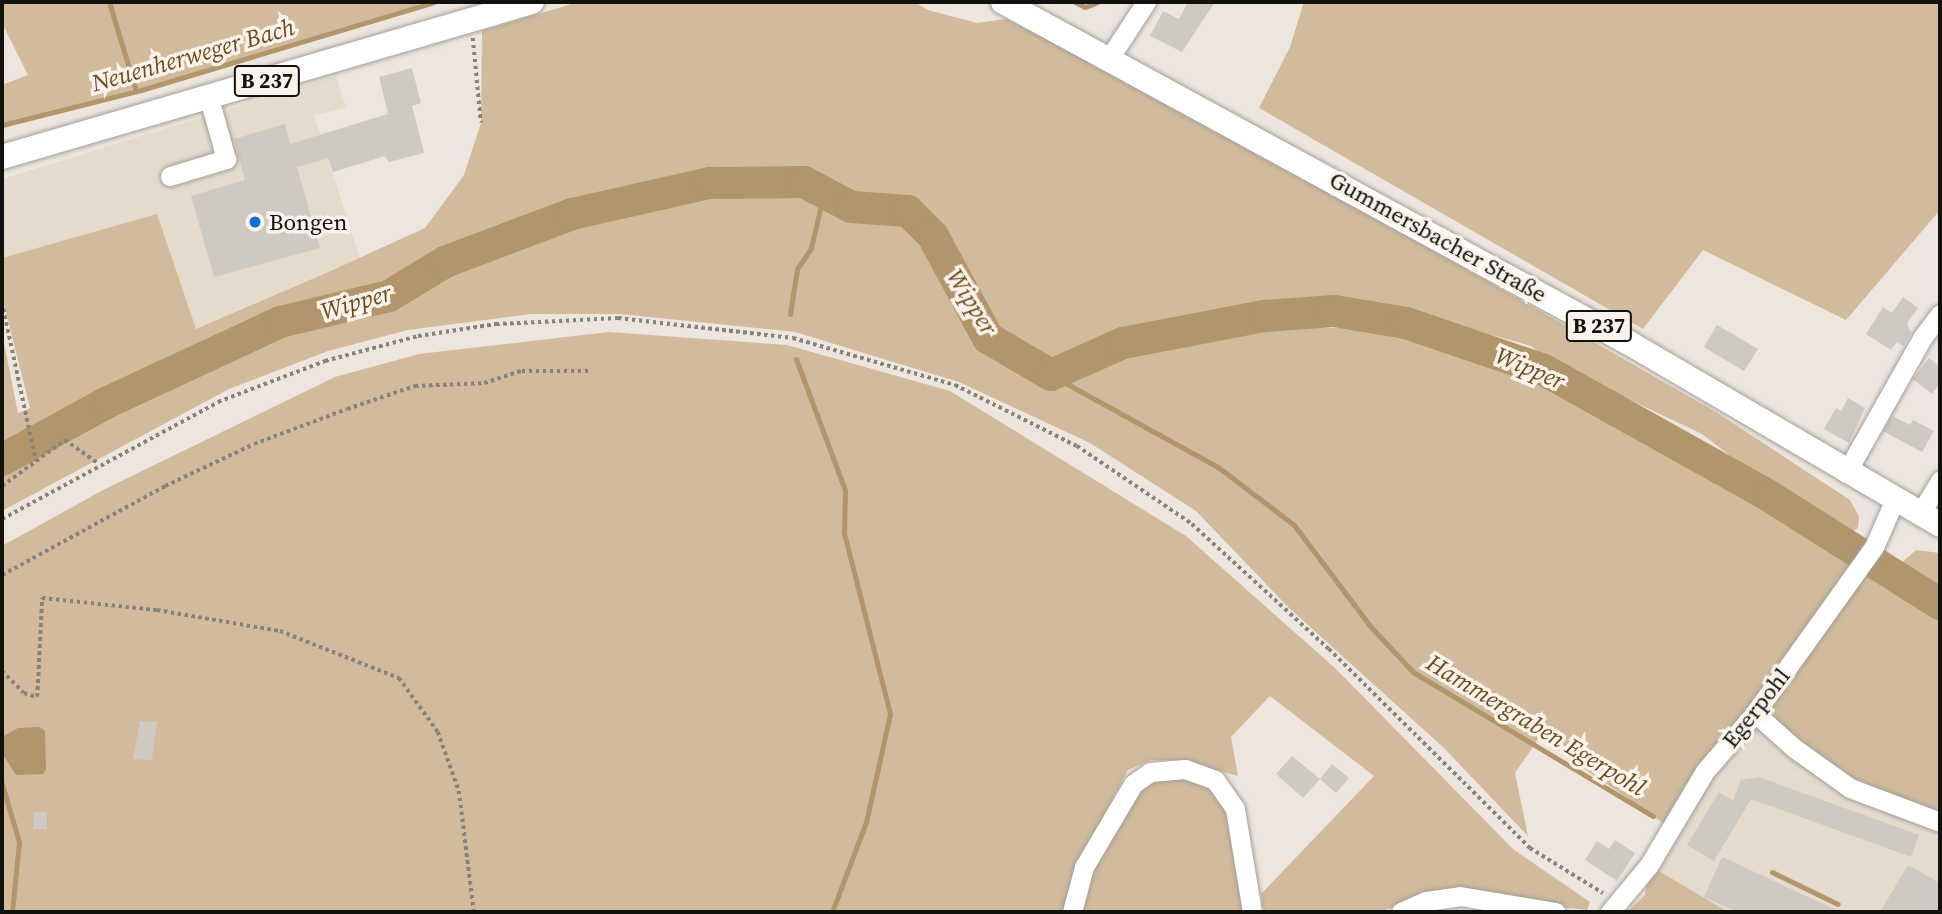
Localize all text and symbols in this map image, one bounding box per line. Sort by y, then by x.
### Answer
water label: Neuenherweger Bach [88,12,298,98]
road number: B 237 [234,64,300,98]
street label: Gummersbacher Straße [1325,166,1551,308]
place label: Bongen [269,208,347,236]
marker: Bongen [247,214,263,230]
water label: Wipper [941,264,1003,340]
water label: Wipper [317,278,395,326]
road number: B 237 [1566,308,1632,344]
water label: Wipper [1491,341,1569,395]
water label: Hammergraben Egerpohl [1421,648,1651,802]
street label: Egerpohl [1716,663,1796,753]

